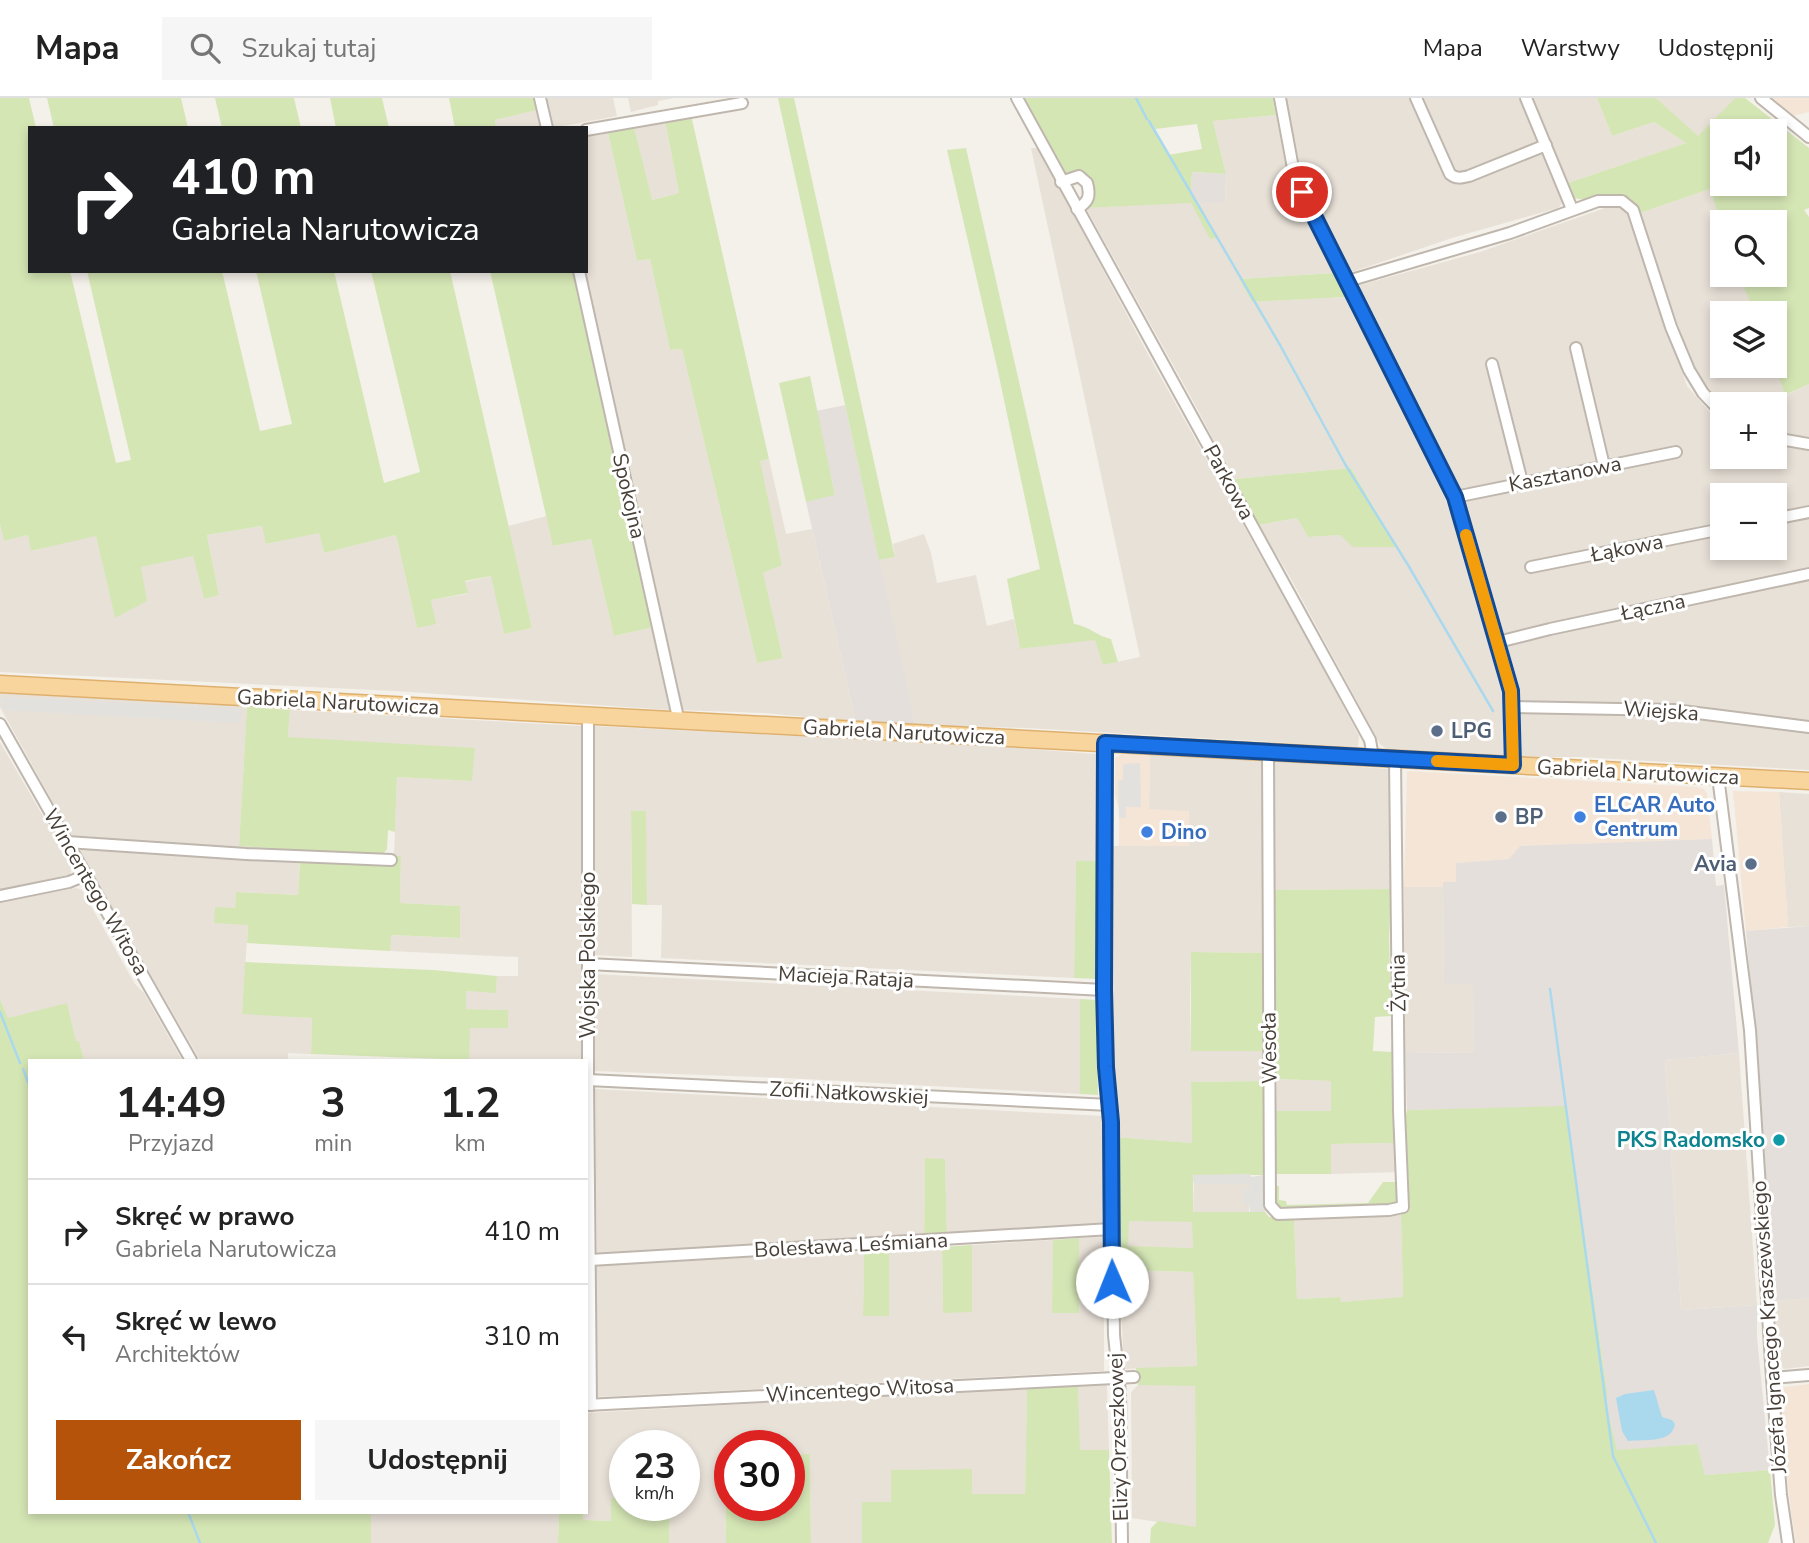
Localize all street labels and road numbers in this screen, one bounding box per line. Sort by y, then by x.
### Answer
street label: Parkowa [1197,439,1261,525]
street label: Kasztanowa [1506,449,1624,499]
street label: Spokojna [606,451,652,541]
street label: Łąkowa [1588,527,1665,569]
street label: Łączna [1617,587,1688,628]
street label: Gabriela Narutowicza [236,683,440,721]
street label: Wiejska [1622,694,1700,728]
street label: Gabriela Narutowicza [802,713,1006,751]
street label: Gabriela Narutowicza [1536,753,1740,791]
street label: Wincentego Witosa [37,803,155,981]
street label: Wojska Polskiego [574,872,602,1038]
street label: Żytnia [1383,954,1413,1012]
street label: Macieja Rataja [777,959,915,995]
street label: Wesoła [1254,1012,1284,1084]
street label: Zofii Nałkowskiej [769,1075,929,1111]
street label: Józefa Ignacego Kraszewskiego [1745,1180,1793,1475]
street label: Bolesława Leśmiana [753,1226,949,1264]
street label: Elizy Orzeszkowej [1101,1352,1135,1522]
street label: Wincentego Witosa [765,1371,955,1409]

